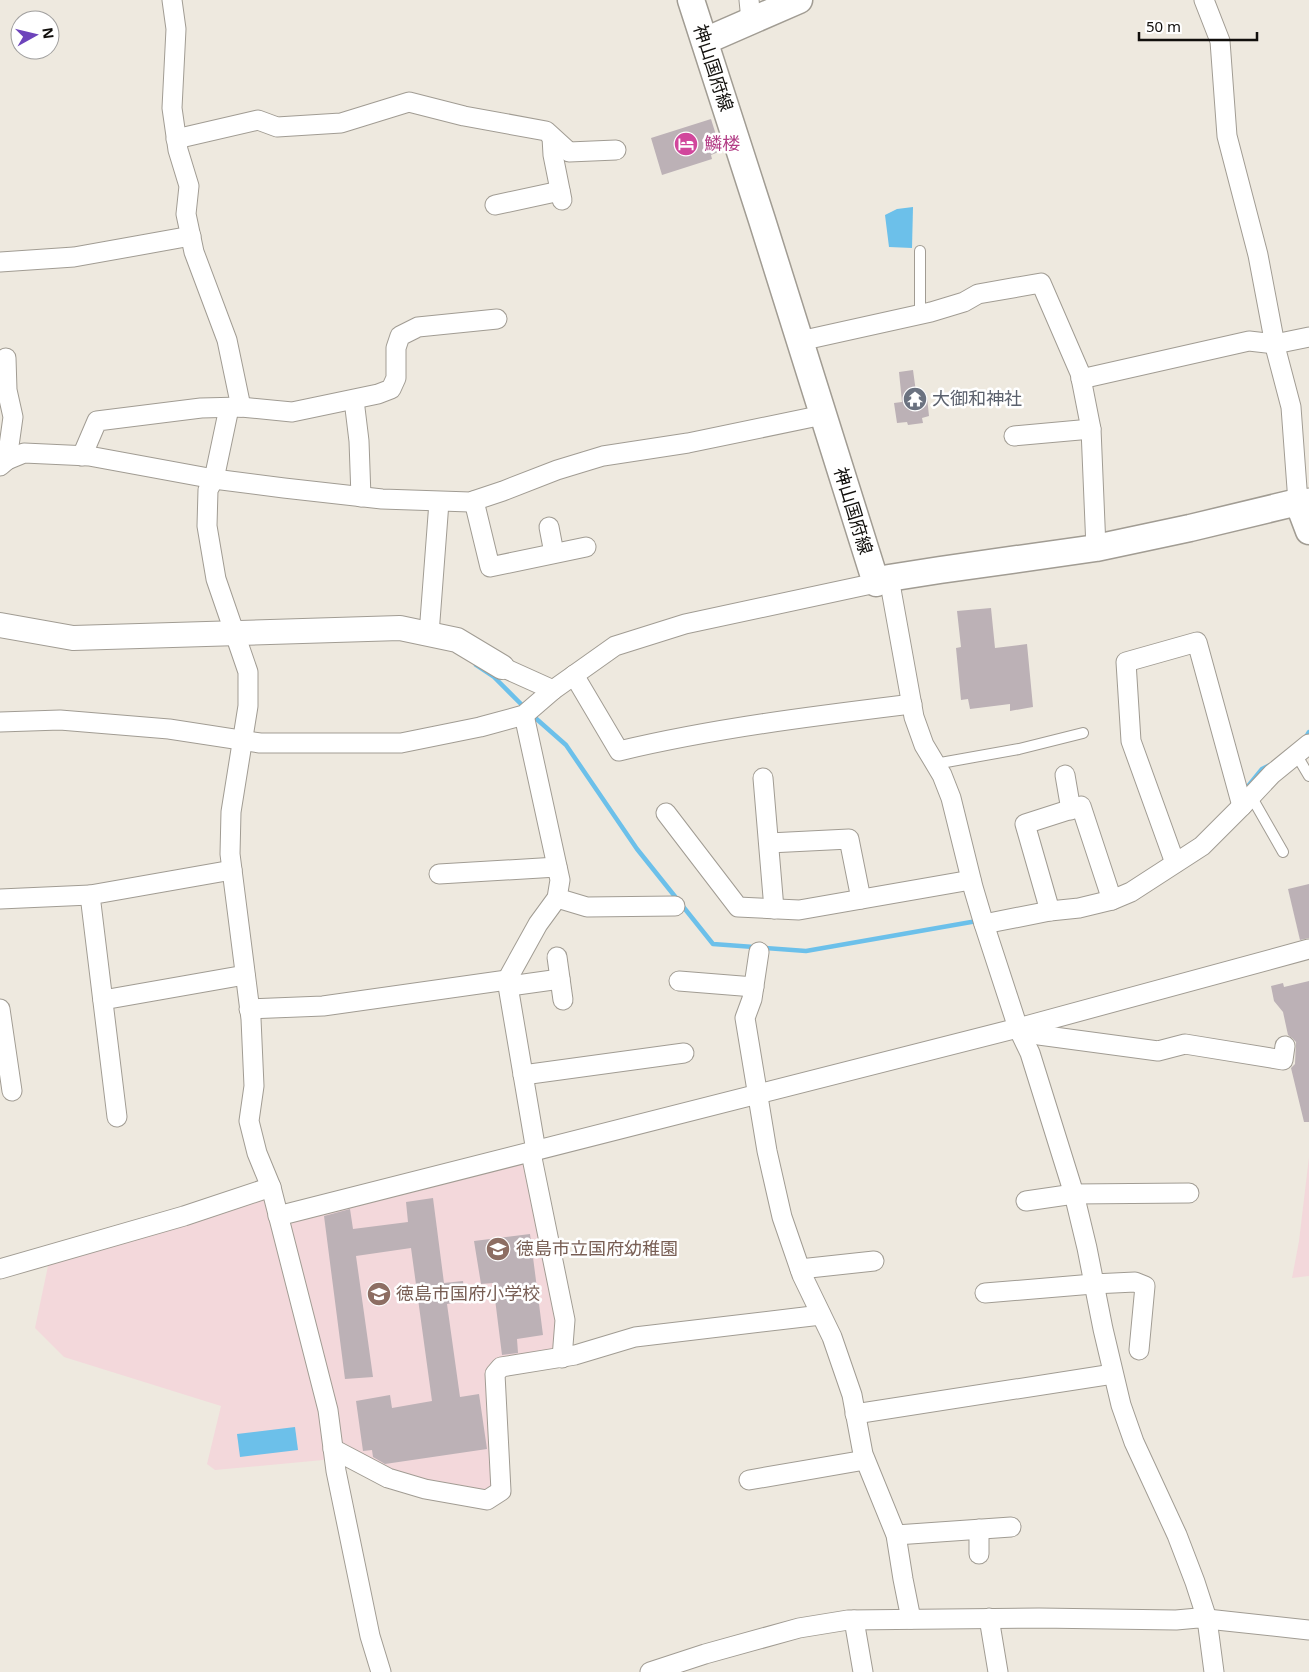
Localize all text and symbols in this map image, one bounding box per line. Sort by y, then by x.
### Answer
north arrow [10,10,60,60]
scale bar [1139,10,1256,42]
text: 50 m [1146,16,1181,36]
street label: 神山国府線 [689,21,739,114]
text: N [38,26,59,40]
hotel icon: 鱗楼 [673,131,699,157]
place label: 鱗楼 [704,131,740,155]
temple icon: 大御和神社 [902,386,928,412]
place label: 大御和神社 [932,386,1022,410]
street label: 神山国府線 [829,464,879,557]
school or university icon: 徳島市立国府幼稚園 [485,1236,511,1262]
place label: 徳島市立国府幼稚園 [516,1236,678,1260]
school or university icon: 徳島市国府小学校 [366,1281,392,1307]
place label: 徳島市国府小学校 [396,1281,540,1305]

